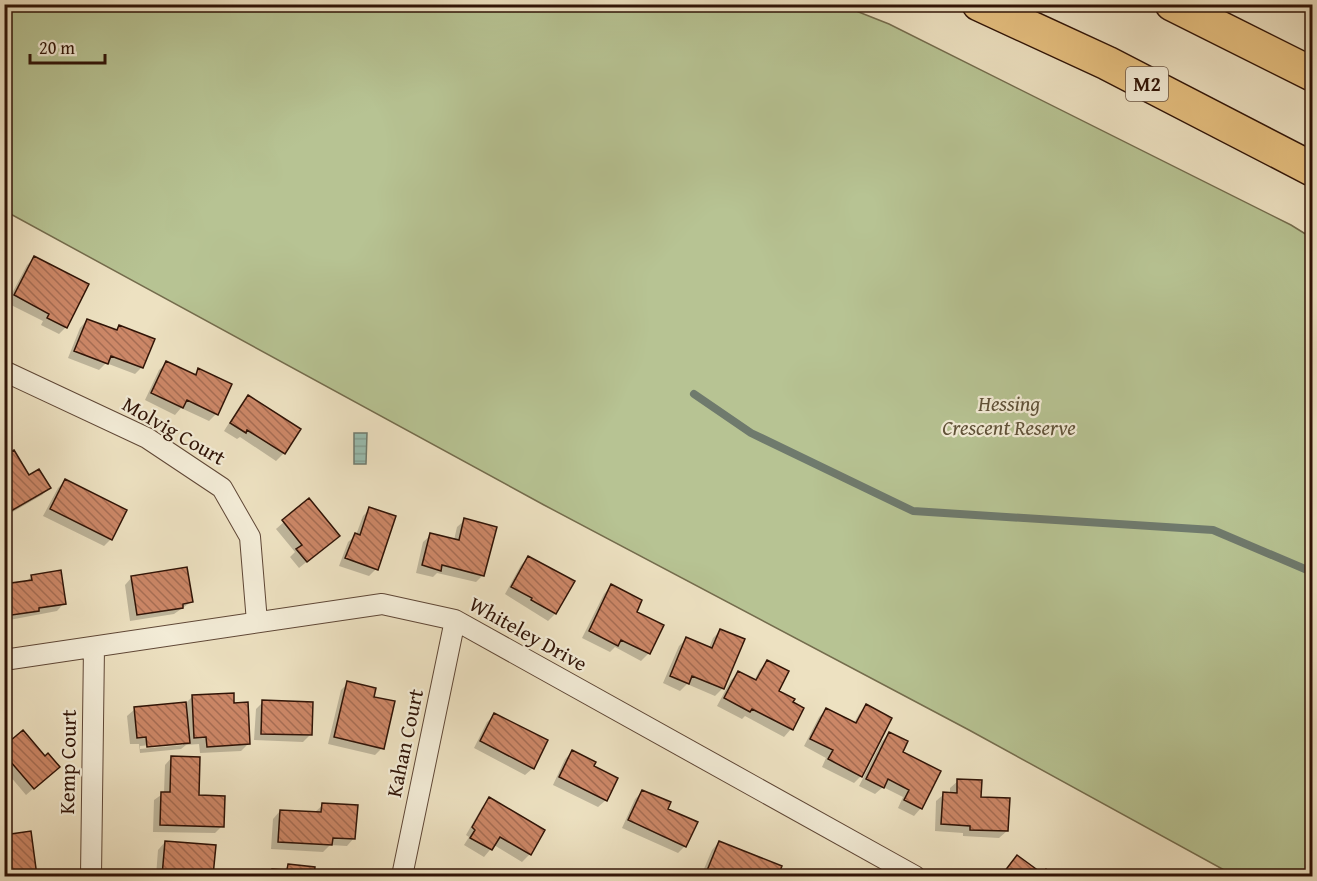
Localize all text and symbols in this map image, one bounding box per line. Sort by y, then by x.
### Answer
scale bar [30,27,105,65]
text: 20 m [39,34,75,61]
road number: M2 [1126,67,1168,101]
street label: Molvig Court [117,388,232,473]
park label: Hessing Crescent Reserve [942,388,1076,443]
street label: Whiteley Drive [464,588,593,679]
street label: Kahan Court [378,685,431,800]
street label: Kemp Court [51,709,84,815]

